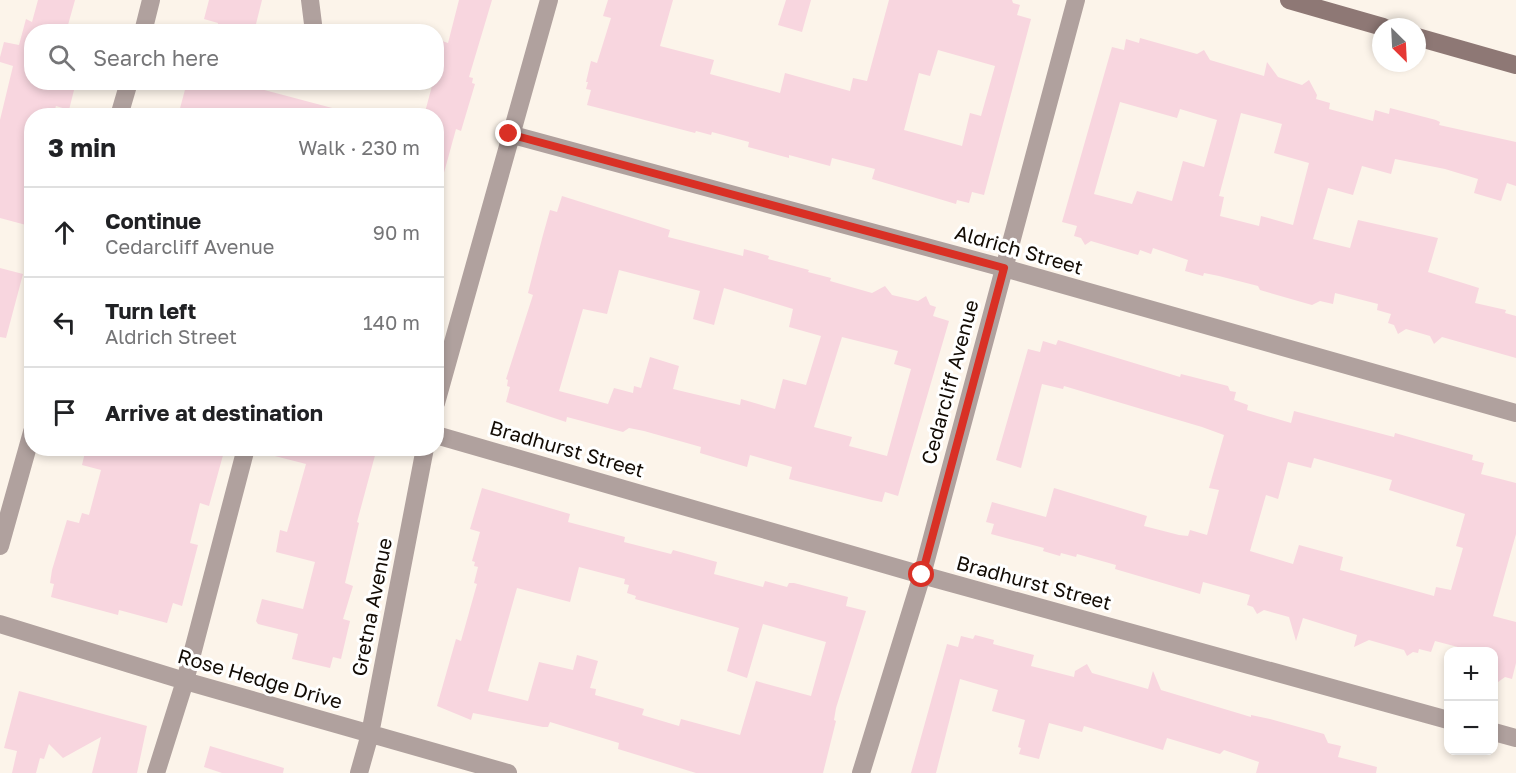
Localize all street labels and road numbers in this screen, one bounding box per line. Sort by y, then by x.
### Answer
street label: Aldrich Street [952,219,1086,279]
street label: Cedarcliff Avenue [916,297,983,467]
street label: Bradhurst Street [487,415,647,482]
street label: Gretna Avenue [346,536,396,678]
street label: Bradhurst Street [954,550,1114,614]
street label: Rose Hedge Drive [175,643,345,713]

